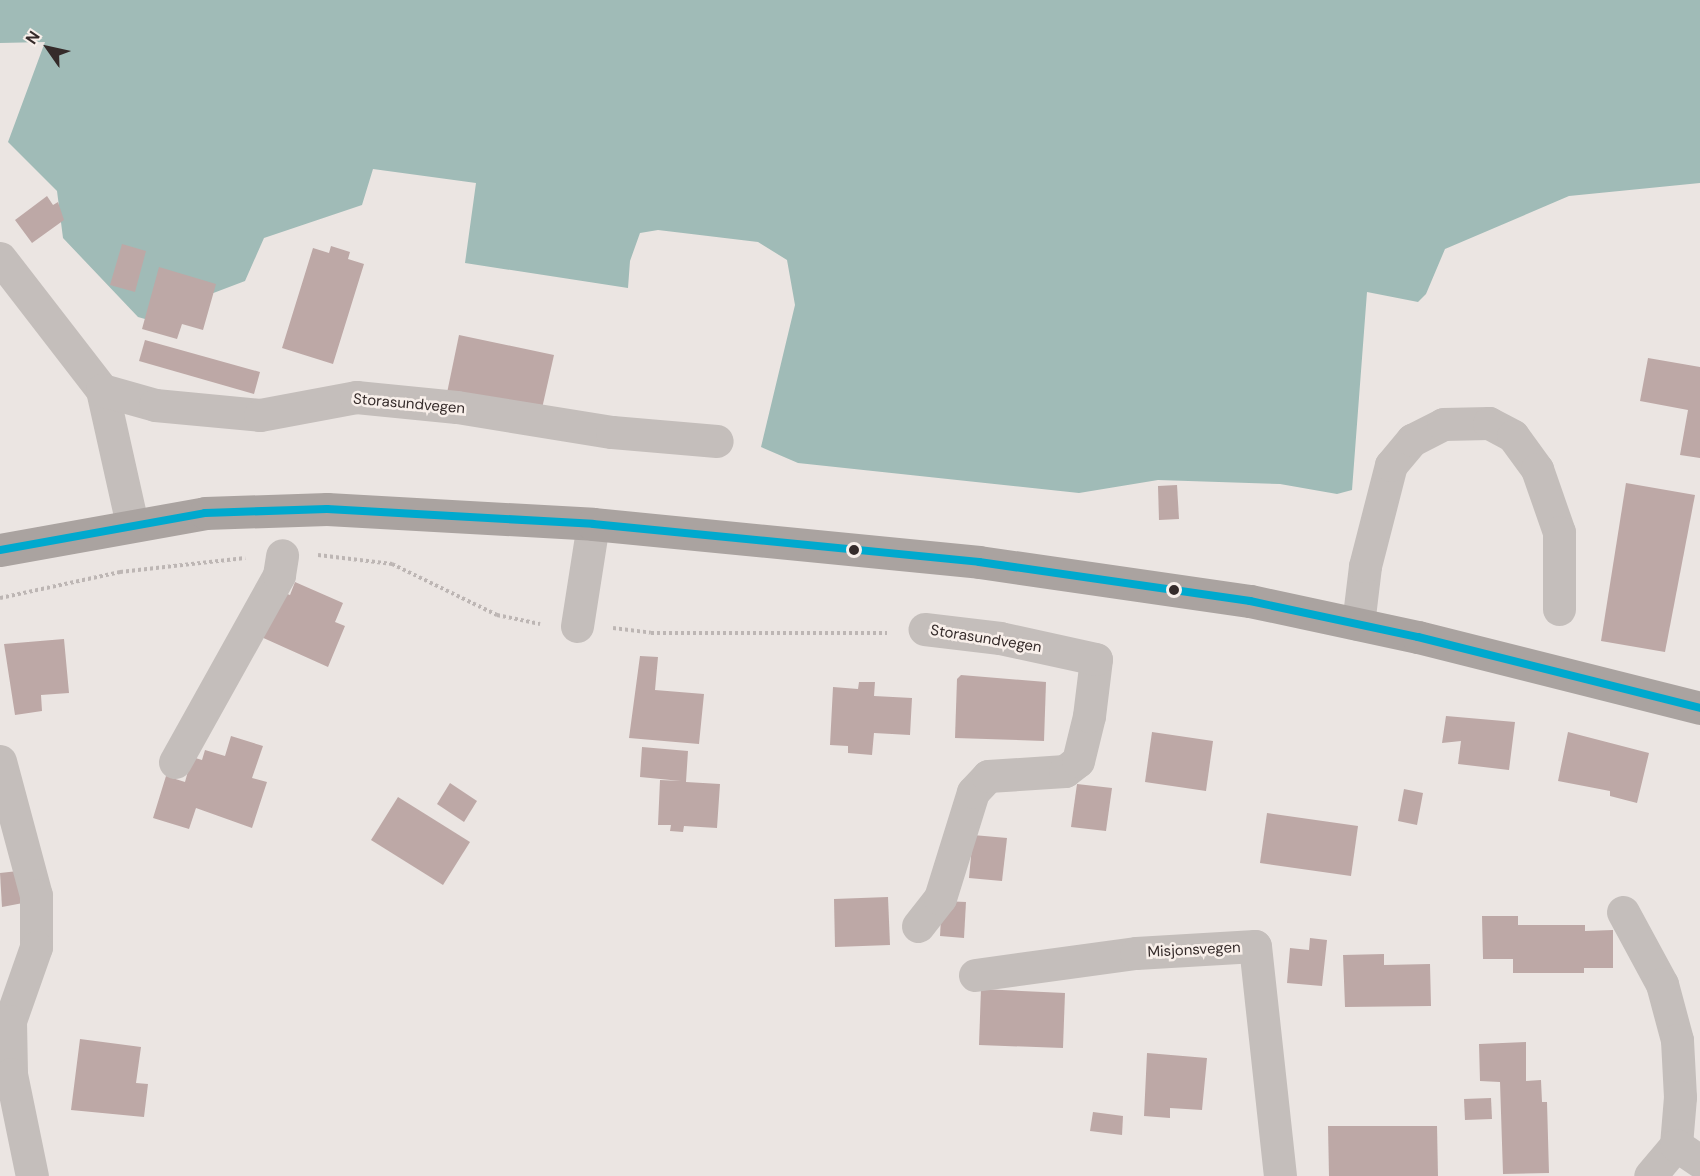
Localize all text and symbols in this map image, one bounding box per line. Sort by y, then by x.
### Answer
north arrow [18,18,78,78]
text: N [21,27,45,48]
street label: Storasundvegen [352,390,466,418]
unlabelled marker [848,544,860,556]
unlabelled marker [1168,584,1180,596]
street label: Storasundvegen [929,621,1043,657]
street label: Misjonsvegen [1147,939,1241,961]

